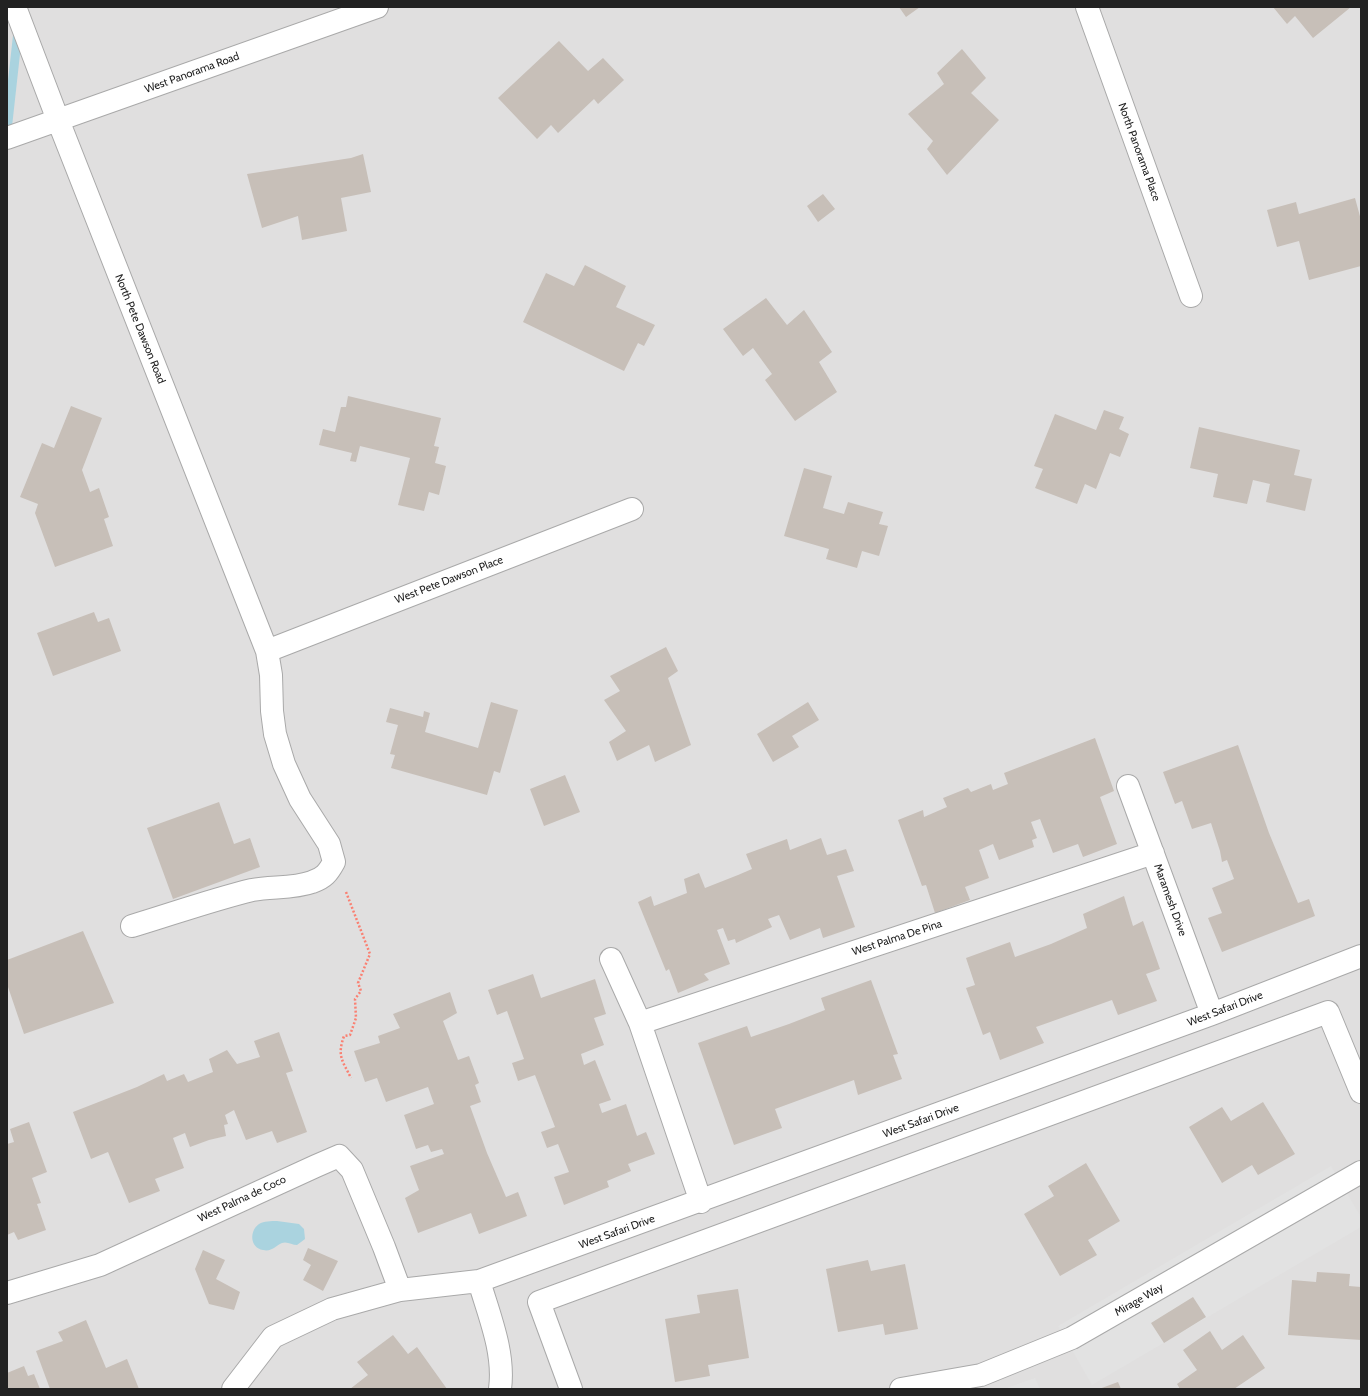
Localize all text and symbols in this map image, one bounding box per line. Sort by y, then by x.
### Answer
street label: West Panorama Road [143,50,241,96]
street label: North Panorama Place [1115,101,1163,203]
street label: North Pete Dawson Road [112,272,168,386]
street label: West Pete Dawson Place [393,553,505,607]
street label: Maramesh Drive [1151,862,1189,938]
street label: West Palma De Pina [850,917,944,959]
street label: West Safari Drive [1185,989,1265,1029]
street label: West Safari Drive [881,1101,961,1141]
street label: West Palma de Coco [196,1173,288,1225]
street label: West Safari Drive [577,1212,657,1252]
street label: Mirage Way [1112,1281,1166,1319]

